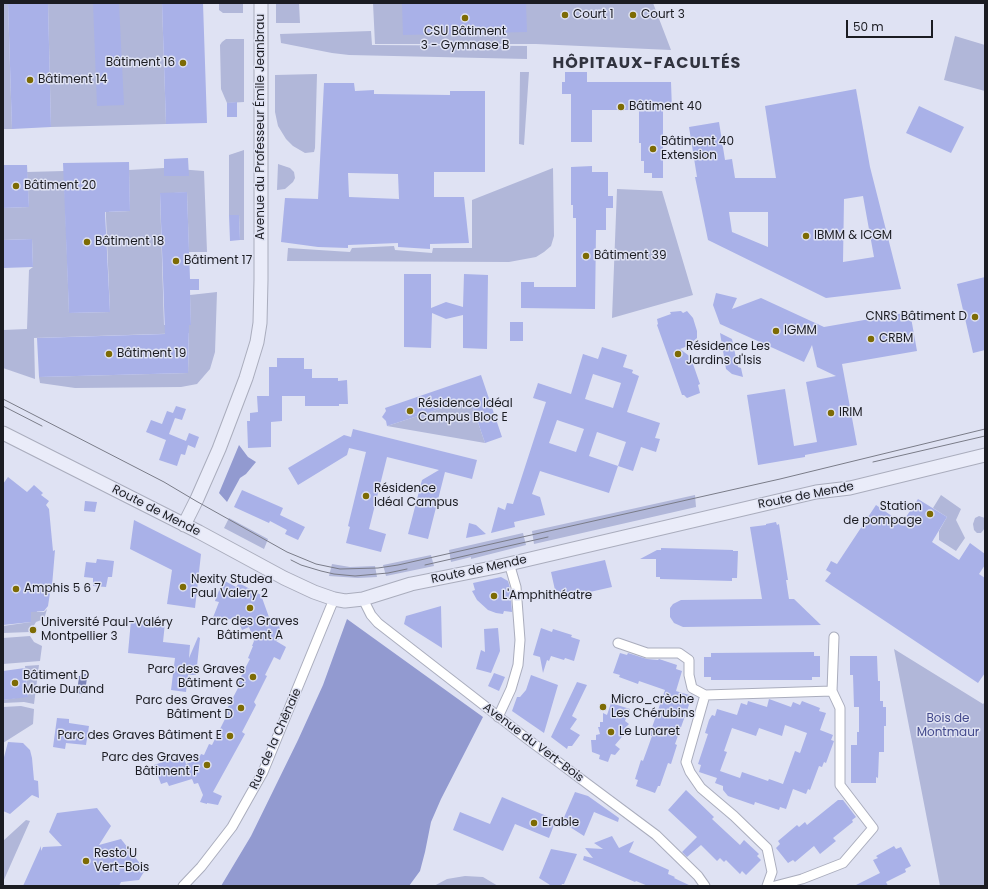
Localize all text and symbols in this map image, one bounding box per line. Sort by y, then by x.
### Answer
place label: Court 1 [573,8,614,22]
place label: Court 3 [641,8,685,22]
marker: Court 1 [560,10,570,20]
marker: Court 3 [628,10,638,20]
scale bar [848,12,935,38]
marker: CSU Bâtiment 3 - Gymnase B [460,13,470,23]
street label: Avenue du Professeur Émile Jeanbrau [254,14,268,240]
text: 50 m [853,18,884,35]
place label: CSU Bâtiment 3 - Gymnase B [421,25,509,53]
district label: HÔPITAUX-FACULTÉS [553,54,741,74]
place label: Bâtiment 16 [106,56,175,70]
marker: Bâtiment 16 [178,58,188,68]
place label: Bâtiment 14 [38,73,107,87]
marker: Bâtiment 14 [25,75,35,85]
place label: Bâtiment 40 [629,100,702,114]
marker: Bâtiment 40 [616,102,626,112]
place label: Bâtiment 40 Extension [661,135,734,163]
marker: Bâtiment 40 Extension [648,144,658,154]
place label: Bâtiment 20 [24,179,96,193]
marker: Bâtiment 20 [11,181,21,191]
place label: IBMM & ICGM [814,229,892,243]
marker: IBMM & ICGM [801,231,811,241]
place label: Bâtiment 18 [95,235,164,249]
marker: Bâtiment 18 [82,237,92,247]
place label: Bâtiment 39 [594,249,666,263]
marker: Bâtiment 39 [581,251,591,261]
place label: Bâtiment 17 [184,254,252,268]
marker: Bâtiment 17 [171,256,181,266]
place label: CNRS Bâtiment D [865,310,967,324]
marker: CNRS Bâtiment D [970,312,980,322]
place label: IGMM [784,324,817,338]
marker: IGMM [771,326,781,336]
place label: CRBM [879,332,913,346]
marker: CRBM [866,334,876,344]
place label: Résidence Les Jardins d'Isis [686,340,770,368]
place label: Bâtiment 19 [117,347,186,361]
marker: Bâtiment 19 [104,349,114,359]
marker: Résidence Les Jardins d'Isis [673,349,683,359]
place label: Résidence Idéal Campus Bloc E [418,397,513,425]
marker: Résidence Idéal Campus Bloc E [405,406,415,416]
place label: IRIM [839,406,863,420]
marker: IRIM [826,408,836,418]
street label: Route de Mende [757,480,855,512]
street label: Route de Mende [109,482,203,540]
place label: Résidence Idéal Campus [374,482,459,510]
marker: Résidence Idéal Campus [361,491,371,501]
place label: Station de pompage [843,500,922,528]
marker: Station de pompage [925,509,935,519]
street label: Route de Mende [430,553,528,587]
place label: Nexity Studea Paul Valery 2 [191,573,273,601]
place label: Amphis 5 6 7 [24,582,101,596]
marker: Nexity Studea Paul Valery 2 [178,582,188,592]
marker: Amphis 5 6 7 [11,584,21,594]
place label: L'Amphithéatre [502,589,592,603]
marker: L'Amphithéatre [489,591,499,601]
marker: Parc des Graves Bâtiment A [245,603,255,613]
place label: Parc des Graves Bâtiment A [201,615,299,643]
place label: Université Paul-Valéry Montpellier 3 [41,616,173,644]
marker: Université Paul-Valéry Montpellier 3 [28,625,38,635]
place label: Parc des Graves Bâtiment C [148,663,245,691]
place label: Bâtiment D Marie Durand [23,669,104,697]
marker: Parc des Graves Bâtiment C [248,672,258,682]
marker: Bâtiment D Marie Durand [10,678,20,688]
street label: Rue de la Chênaie [247,686,305,792]
place label: Micro_crèche Les Chérubins [611,693,695,721]
place label: Parc des Graves Bâtiment D [136,694,233,722]
street label: Avenue du Vert-Bois [480,700,586,786]
marker: Micro_crèche Les Chérubins [598,702,608,712]
marker: Parc des Graves Bâtiment D [236,703,246,713]
park label: Bois de Montmaur [917,712,979,740]
place label: Le Lunaret [619,725,680,739]
marker: Le Lunaret [606,727,616,737]
place label: Parc des Graves Bâtiment E [57,729,222,743]
marker: Parc des Graves Bâtiment E [225,731,235,741]
place label: Parc des Graves Bâtiment F [102,751,199,779]
marker: Parc des Graves Bâtiment F [202,760,212,770]
place label: Erable [542,816,579,830]
marker: Erable [529,818,539,828]
place label: Resto'U Vert-Bois [94,847,149,875]
marker: Resto'U Vert-Bois [81,856,91,866]

